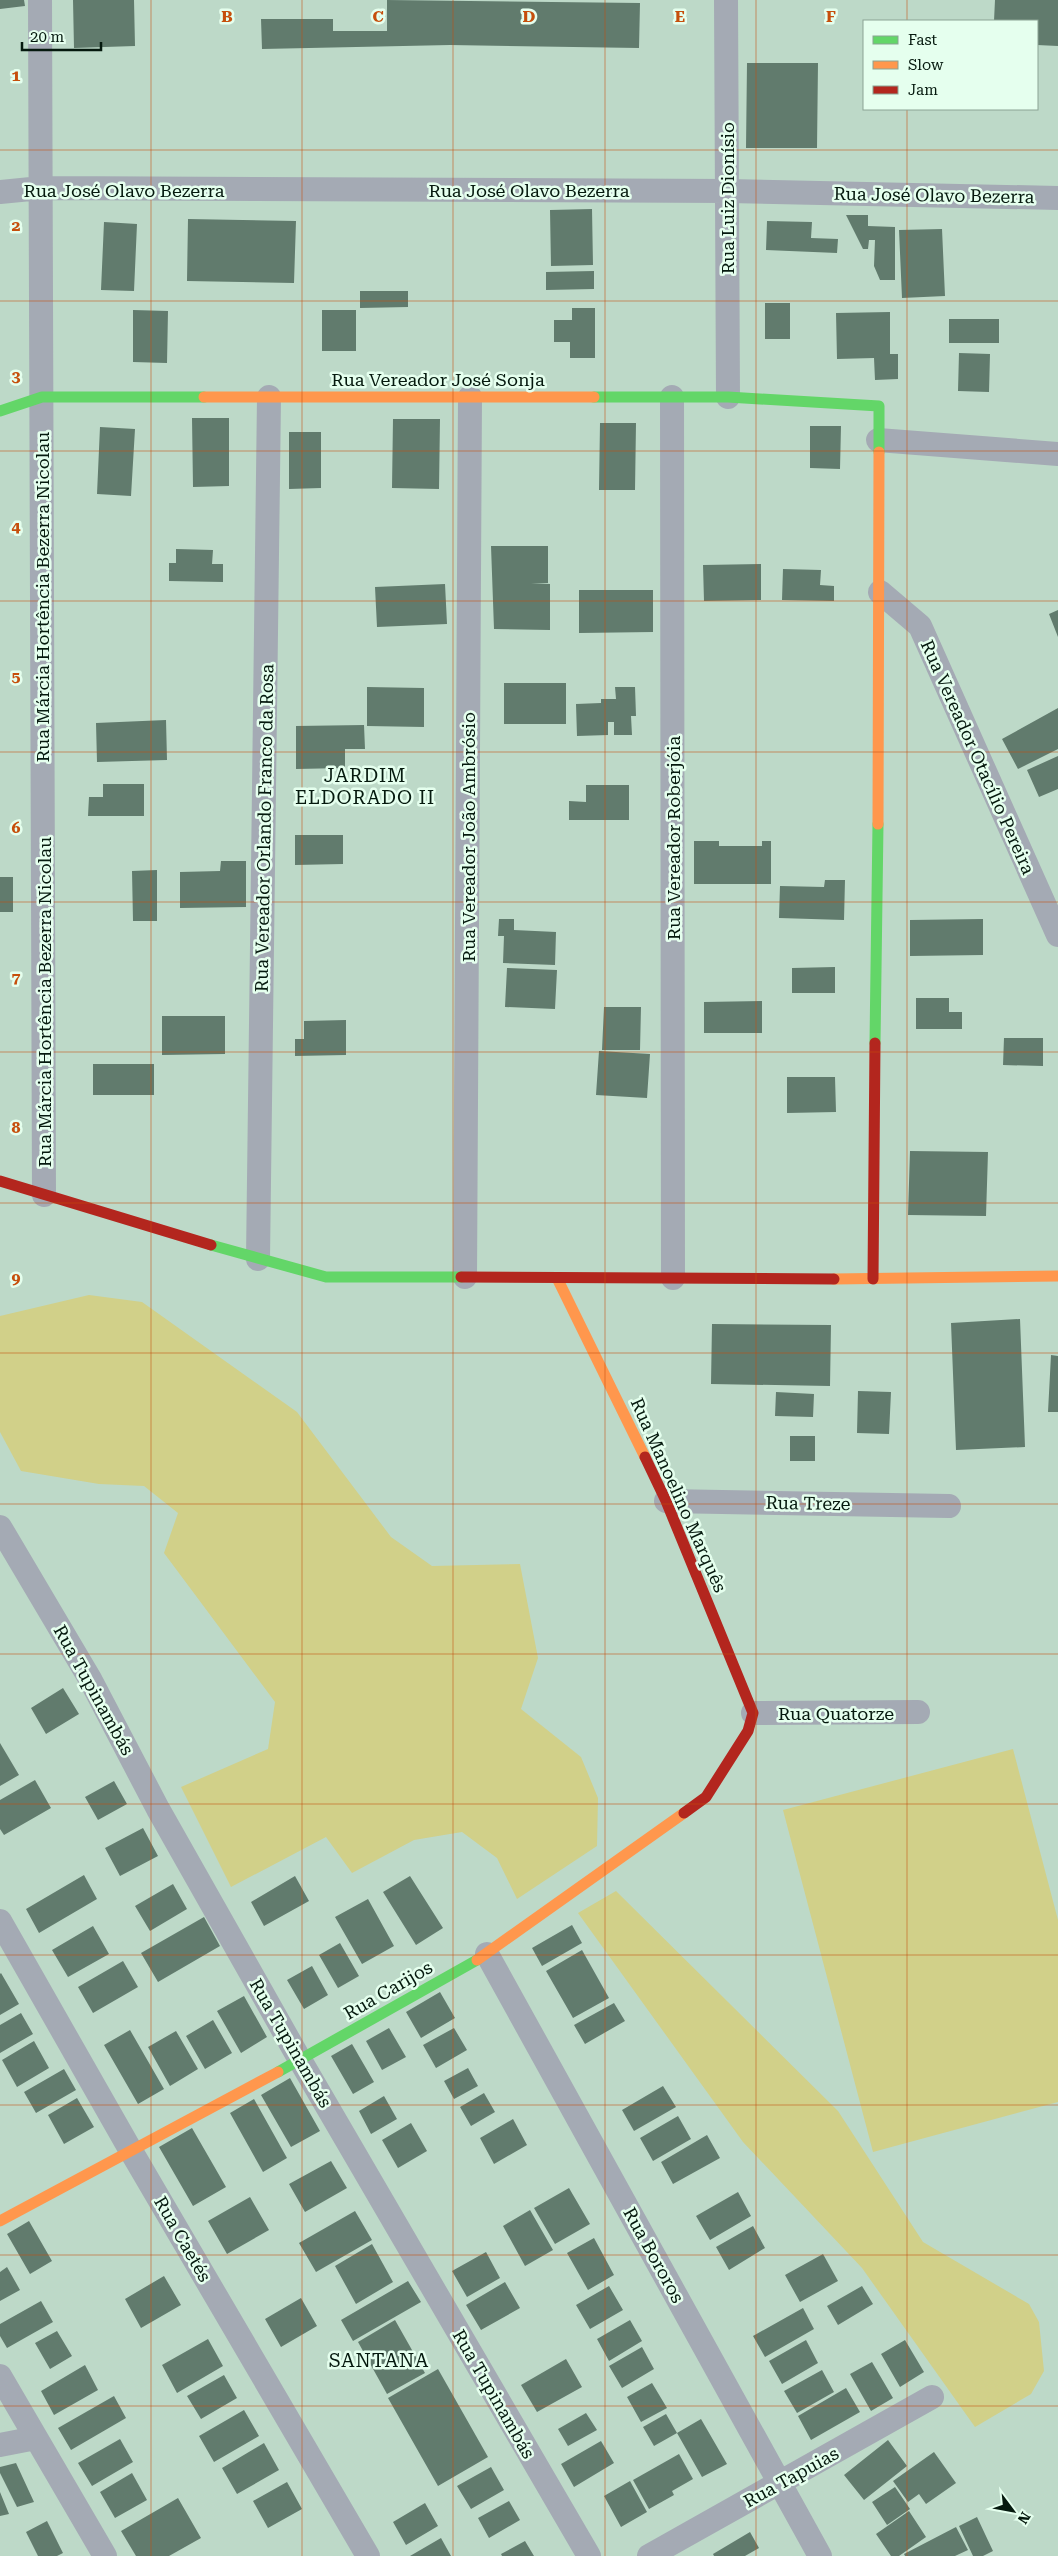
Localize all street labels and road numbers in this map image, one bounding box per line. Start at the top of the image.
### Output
street label: Rua Luiz Dionísio [717,122,738,274]
street label: Rua José Olavo Bezerra [23,180,225,201]
street label: Rua José Olavo Bezerra [428,180,630,201]
street label: Rua José Olavo Bezerra [833,183,1035,207]
street label: Rua Vereador José Sonja [331,369,545,390]
street label: Rua Márcia Hortência Bezerra Nicolau [32,432,53,762]
street label: Rua Vereador Otacílio Pereira [917,636,1039,878]
street label: Rua Vereador Orlando Franco da Rosa [251,663,277,992]
street label: Rua Vereador João Ambrósio [458,712,479,962]
street label: Rua Vereador Roberjóia [663,736,684,940]
street label: Rua Márcia Hortência Bezerra Nicolau [34,837,55,1167]
street label: Rua Manoelino Marquês [627,1395,731,1595]
street label: Rua Treze [765,1492,851,1514]
street label: Rua Tupinambás [50,1621,138,1759]
street label: Rua Quatorze [778,1703,894,1724]
street label: Rua Carijos [340,1956,436,2024]
street label: Rua Tupinambás [246,1975,336,2111]
street label: Rua Caetés [150,2193,216,2285]
street label: Rua Bororos [619,2204,689,2306]
street label: Rua Tupinambás [449,2326,539,2462]
street label: Rua Tapuias [740,2442,842,2512]

